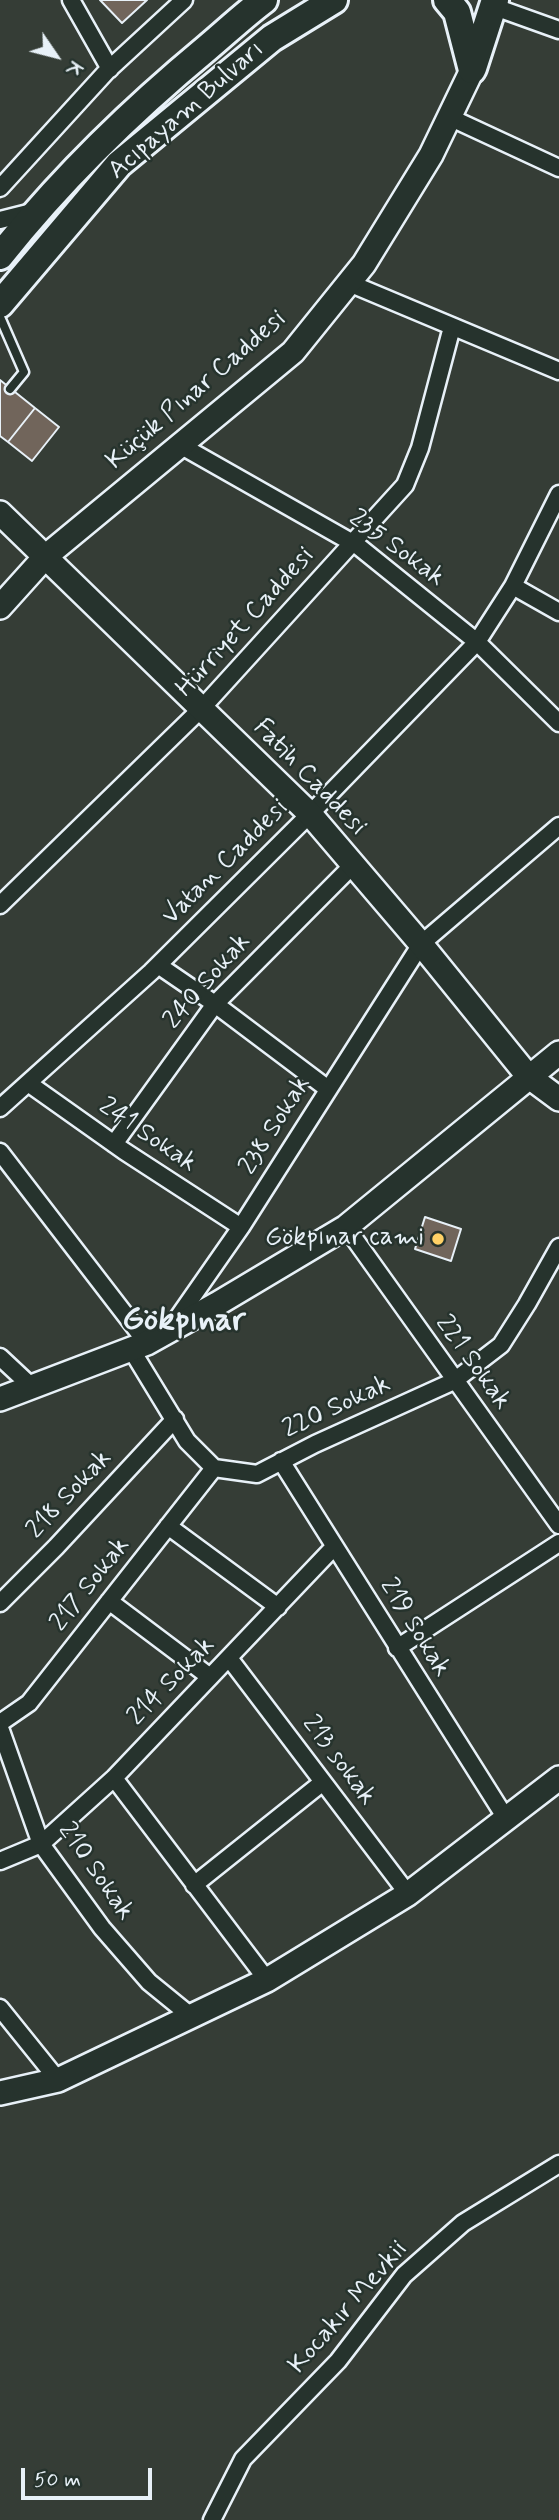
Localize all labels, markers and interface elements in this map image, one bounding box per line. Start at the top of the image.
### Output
north arrow [21,21,91,91]
street label: Acıpayam Bulvarı [103,35,271,187]
text: K [60,56,88,81]
street label: Küçük Pınar Caddesi [101,304,293,478]
street label: 235 Sokak [342,504,450,594]
street label: Hürriyet Caddesi [170,541,322,705]
street label: Fatih Caddesi [246,713,372,843]
street label: Vatan Caddesi [156,793,296,933]
street label: 240 Sokak [158,928,258,1036]
street label: 238 Sokak [233,1071,319,1181]
street label: 241 Sokak [92,1092,202,1180]
place label: Gökpınar cami [265,1223,424,1255]
marker: Gökpınar cami [430,1231,446,1247]
district label: Gökpınar [122,1302,246,1342]
street label: 221 Sokak [427,1310,517,1416]
street label: 220 Sokak [278,1370,396,1446]
street label: 218 Sokak [21,1444,119,1546]
street label: 217 Sokak [44,1532,138,1638]
street label: 219 Sokak [372,1573,456,1683]
street label: 214 Sokak [122,1631,222,1733]
street label: 213 sokak [294,1710,382,1812]
street label: 210 Sokak [50,1817,140,1927]
street label: Kocakır Mevkii [283,2235,415,2381]
scale bar [24,2454,156,2498]
text: 50 m [34,2466,81,2494]

